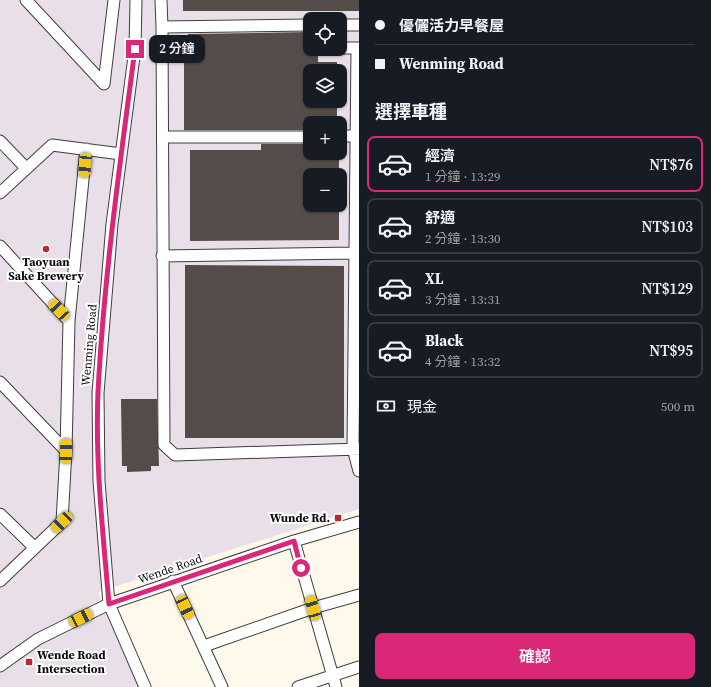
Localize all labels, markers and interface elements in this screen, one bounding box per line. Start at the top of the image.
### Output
map controls [303,12,347,212]
button: locate [303,12,347,56]
text: 優儷活力早餐屋 [399,15,504,36]
callout: 2 分鐘 [149,35,205,63]
route end [126,40,144,58]
text: 2 分鐘 [159,40,195,57]
text: Wenming Road [399,53,504,74]
button: layers [303,64,347,108]
text: 選擇車種 [375,99,447,124]
button: + [303,116,347,160]
text: 經濟 [425,145,455,166]
icon: car [377,146,413,182]
car [78,153,92,177]
text: NT$76 [649,154,693,175]
button: − [303,168,347,212]
text: 1 分鐘 · 13:29 [425,168,500,185]
text: 舒適 [425,207,455,228]
icon: car [377,208,413,244]
text: NT$103 [642,216,693,237]
text: 2 分鐘 · 13:30 [425,230,500,247]
marker: Taoyuan Sake Brewery [41,244,51,254]
place label: Taoyuan Sake Brewery [8,254,84,284]
text: XL [425,268,444,289]
icon: car [377,270,413,306]
text: NT$129 [642,278,693,299]
text: 3 分鐘 · 13:31 [425,291,500,308]
car [46,297,72,323]
street label: Wenming Road [77,303,101,387]
text: Black [425,330,464,351]
icon: car [377,332,413,368]
text: NT$95 [649,340,693,361]
text: 4 分鐘 · 13:32 [425,353,500,370]
icon: cash [375,395,397,417]
text: 現金 [407,396,437,417]
text: 500 m [661,398,695,415]
car [60,439,72,463]
car [49,509,75,535]
place label: Wunde Rd. [270,510,330,526]
marker: Wunde Rd. [333,513,343,523]
street label: Wende Road [136,550,204,587]
route start [292,559,310,577]
car [174,594,196,620]
car [304,595,322,621]
car [68,607,94,629]
button: 確認 [375,633,695,679]
place label: Wende Road Intersection [37,647,106,677]
marker: Wende Road Intersection [24,657,34,667]

